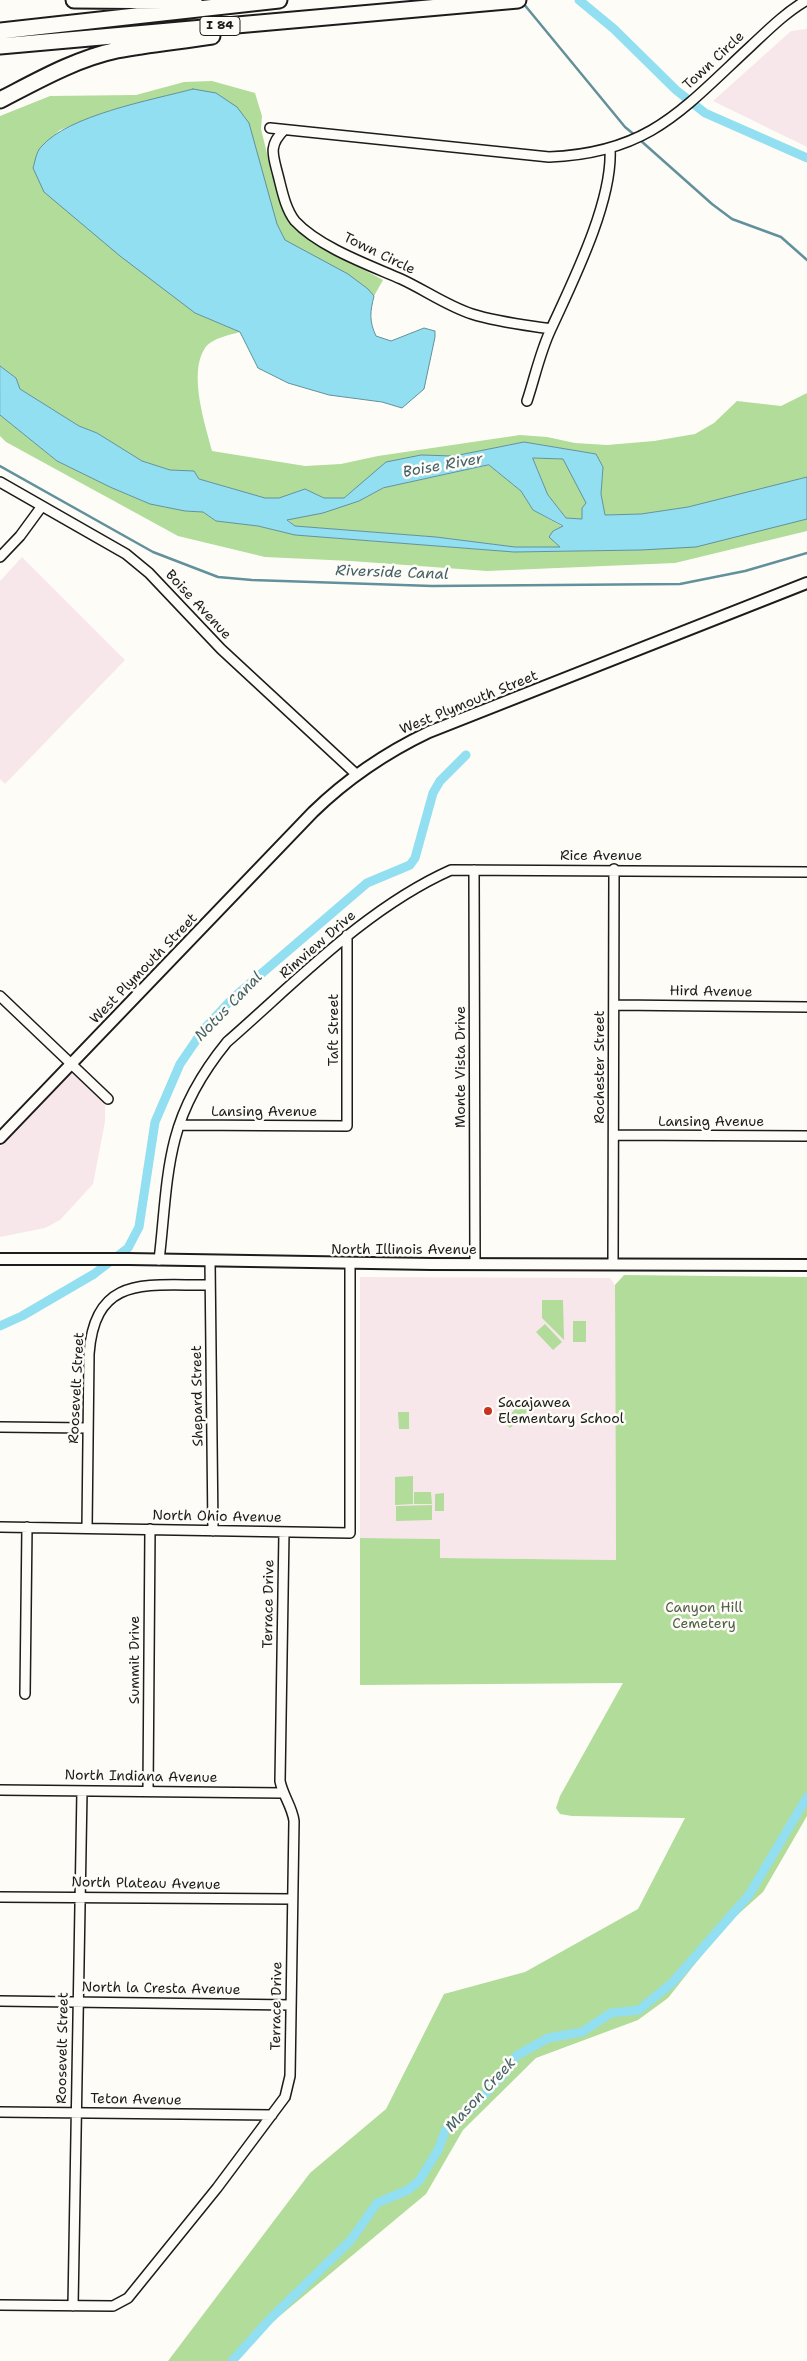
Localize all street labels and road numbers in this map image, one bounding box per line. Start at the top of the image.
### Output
road number: I 84 [200,16,240,36]
street label: Town Circle [680,28,748,94]
street label: Town Circle [340,229,418,279]
street label: Boise Avenue [162,567,234,643]
street label: West Plymouth Street [398,668,540,738]
street label: Rice Avenue [560,848,642,864]
street label: Rimview Drive [277,907,359,983]
street label: West Plymouth Street [87,910,201,1028]
street label: Hird Avenue [669,983,753,1001]
street label: Taft Street [326,994,342,1066]
street label: Monte Vista Drive [453,1006,469,1128]
street label: Rochester Street [592,1010,608,1124]
street label: Lansing Avenue [211,1104,317,1120]
street label: Lansing Avenue [658,1114,764,1130]
street label: North Illinois Avenue [331,1242,477,1258]
street label: Roosevelt Street [66,1332,88,1444]
street label: Shepard Street [189,1345,207,1447]
street label: North Ohio Avenue [152,1507,282,1527]
street label: Terrace Drive [260,1559,278,1649]
street label: Summit Drive [127,1616,143,1704]
street label: North Indiana Avenue [64,1767,218,1787]
street label: North Plateau Avenue [71,1874,221,1894]
street label: Terrace Drive [268,1961,286,2051]
street label: North la Cresta Avenue [81,1979,241,1999]
street label: Roosevelt Street [54,1992,72,2104]
street label: Teton Avenue [90,2091,182,2109]

